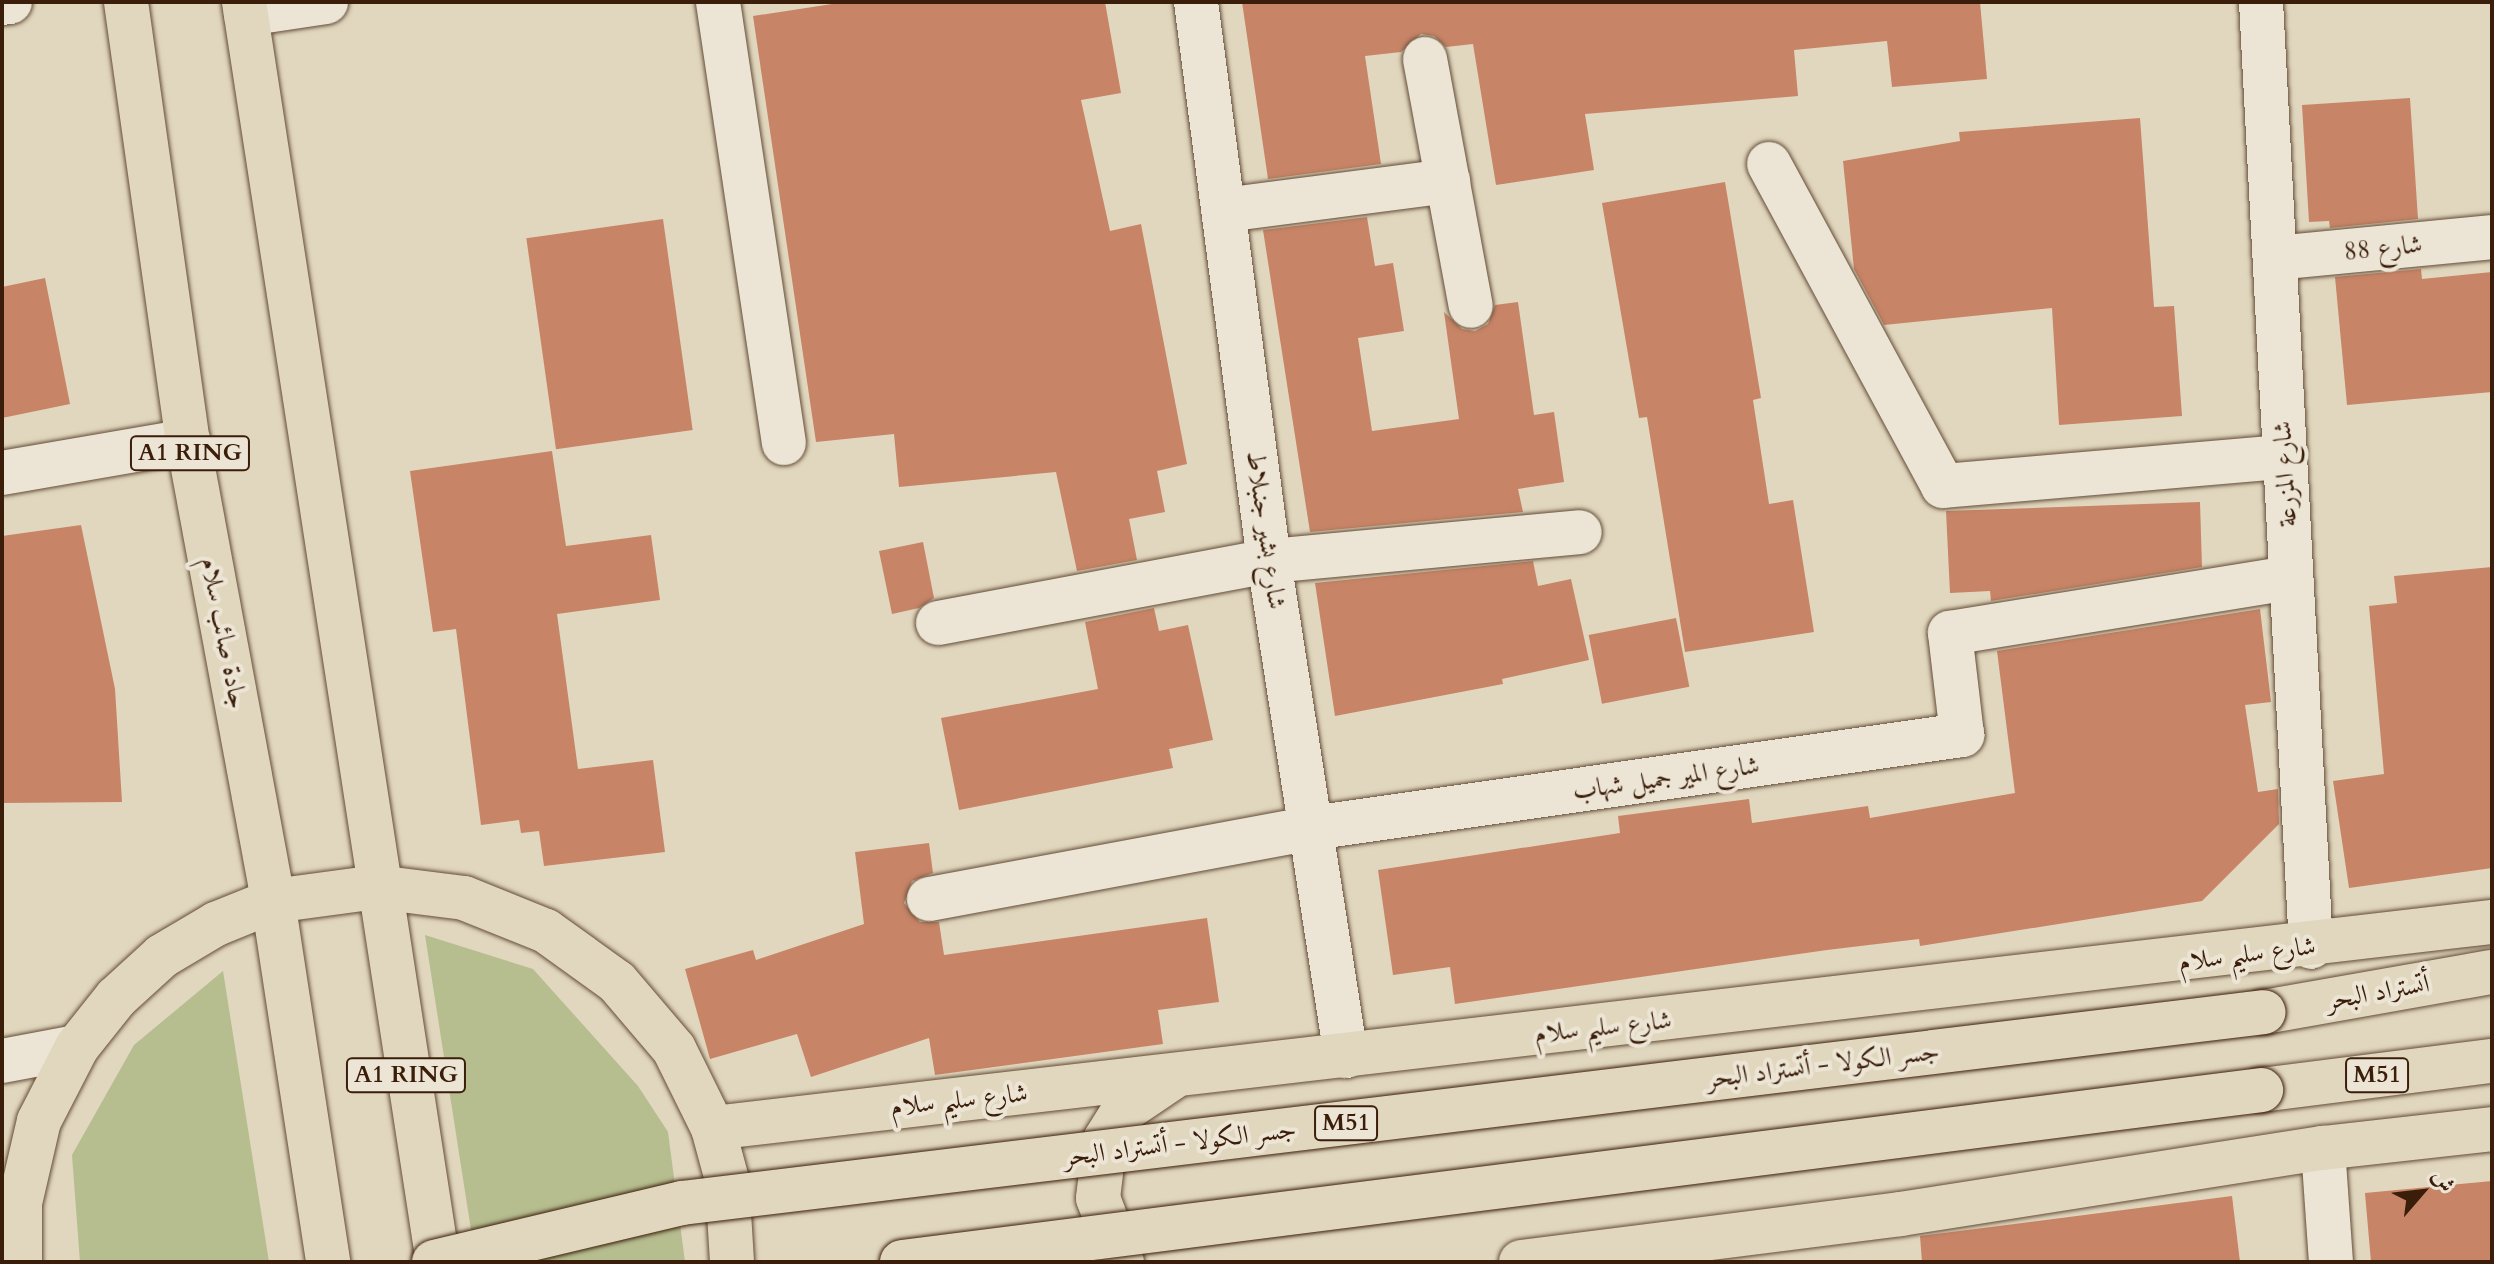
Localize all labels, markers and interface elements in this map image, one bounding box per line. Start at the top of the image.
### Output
street label: شارع 88 [2342,228,2424,268]
street label: شارع المزرعة [2267,420,2303,528]
road number: A1 RING [128,433,252,473]
street label: شارع بشير جنبلاط [1239,449,1293,611]
street label: جادة صائب سلام [194,555,254,711]
street label: شارع المير جميل شهاب [1571,749,1761,807]
street label: شارع سليم سلام [2177,930,2317,978]
street label: أتستراد البحر [2324,968,2432,1016]
street label: شارع سليم سلام [1533,1004,1673,1050]
street label: جسر الكولا - أتستراد البحر [1705,1035,1941,1095]
road number: A1 RING [344,1055,468,1095]
road number: M51 [2345,1055,2409,1095]
street label: شارع سليم سلام [889,1077,1029,1123]
road number: M51 [1314,1103,1378,1143]
street label: جسر الكولا - أتستراد البحر [1062,1113,1298,1173]
north arrow [2382,1152,2462,1232]
text: ش [2425,1164,2462,1197]

